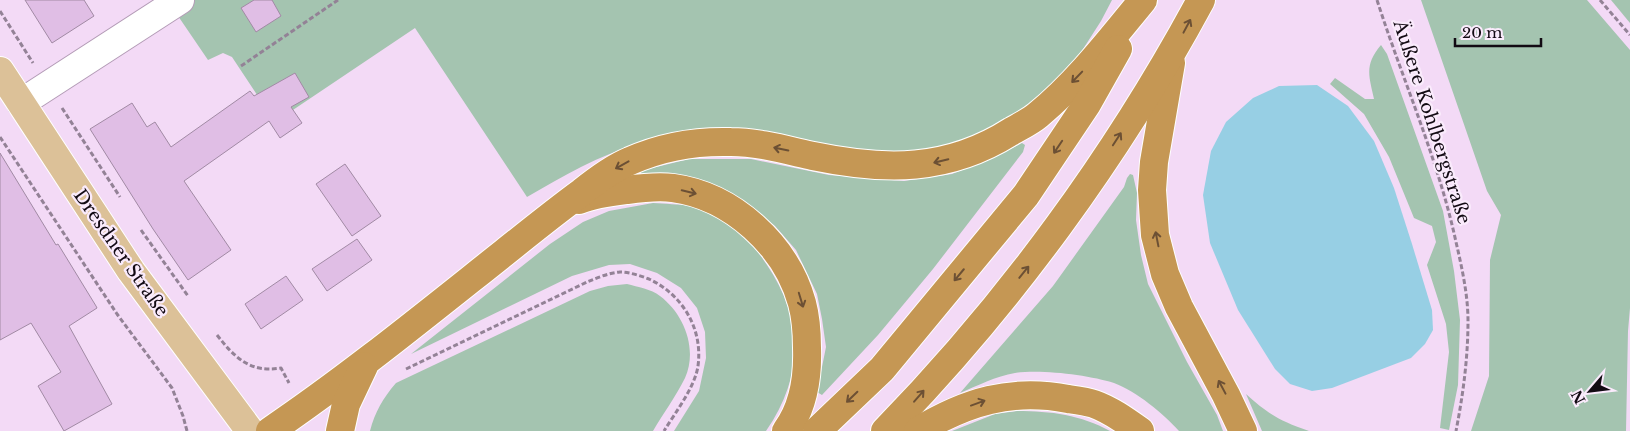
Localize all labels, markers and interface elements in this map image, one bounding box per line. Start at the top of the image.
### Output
scale bar [1455,15,1541,47]
street label: Äußere Kohlbergstraße [1388,16,1476,227]
one-way arrow [1182,18,1192,33]
text: 20 m [1462,23,1502,42]
one-way arrow [1071,71,1083,83]
one-way arrow [1112,132,1122,146]
one-way arrow [1053,139,1063,153]
one-way arrow [773,144,789,154]
one-way arrow [934,157,950,166]
one-way arrow [615,160,630,170]
street label: Dresdner Straße [69,185,173,321]
one-way arrow [681,188,697,197]
one-way arrow [1151,232,1161,248]
one-way arrow [1018,265,1029,278]
one-way arrow [954,268,965,281]
one-way arrow [796,292,806,308]
north arrow [1565,366,1615,416]
one-way arrow [1217,380,1226,395]
text: N [1567,387,1590,407]
one-way arrow [913,389,925,402]
one-way arrow [846,391,858,403]
one-way arrow [969,398,985,407]

